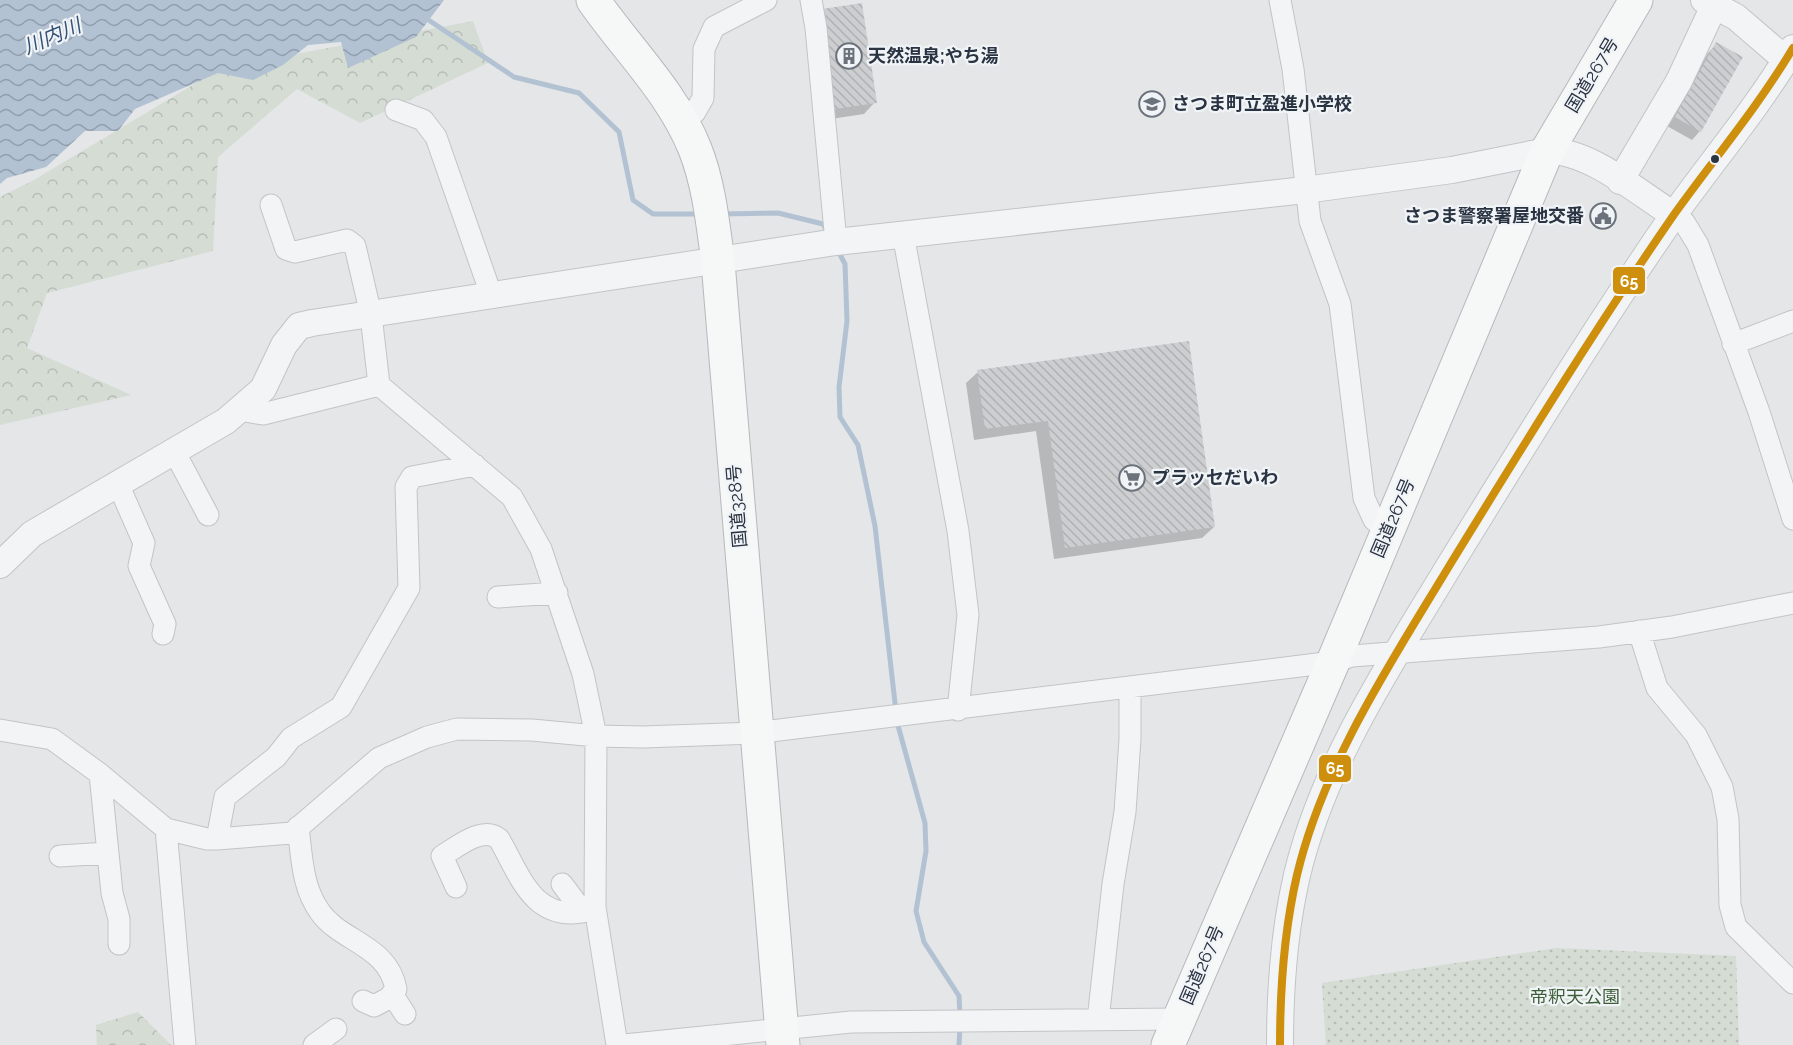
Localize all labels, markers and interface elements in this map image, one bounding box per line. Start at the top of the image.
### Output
water label: 川内川 [20,12,86,59]
street label: 国道267号 [1561,33,1622,116]
building icon: 天然温泉;やち湯 [834,41,864,71]
place label: 天然温泉;やち湯 [868,45,999,66]
school or university icon: さつま町立盈進小学校 [1137,89,1167,119]
place label: さつま町立盈進小学校 [1172,93,1352,114]
unlabelled marker [1709,153,1721,165]
public building icon: さつま警察署屋地交番 [1588,201,1618,231]
place label: さつま警察署屋地交番 [1404,205,1584,226]
line badge: 65 [1612,266,1646,295]
text: 65 [1620,272,1638,291]
street label: 国道328号 [722,463,751,549]
supermarket icon: プラッセだいわ [1117,463,1147,493]
place label: プラッセだいわ [1152,467,1278,488]
street label: 国道267号 [1366,475,1419,561]
line badge: 65 [1318,754,1352,783]
text: 65 [1326,759,1344,778]
street label: 国道267号 [1175,922,1228,1008]
park label: 帝釈天公園 [1530,986,1620,1007]

